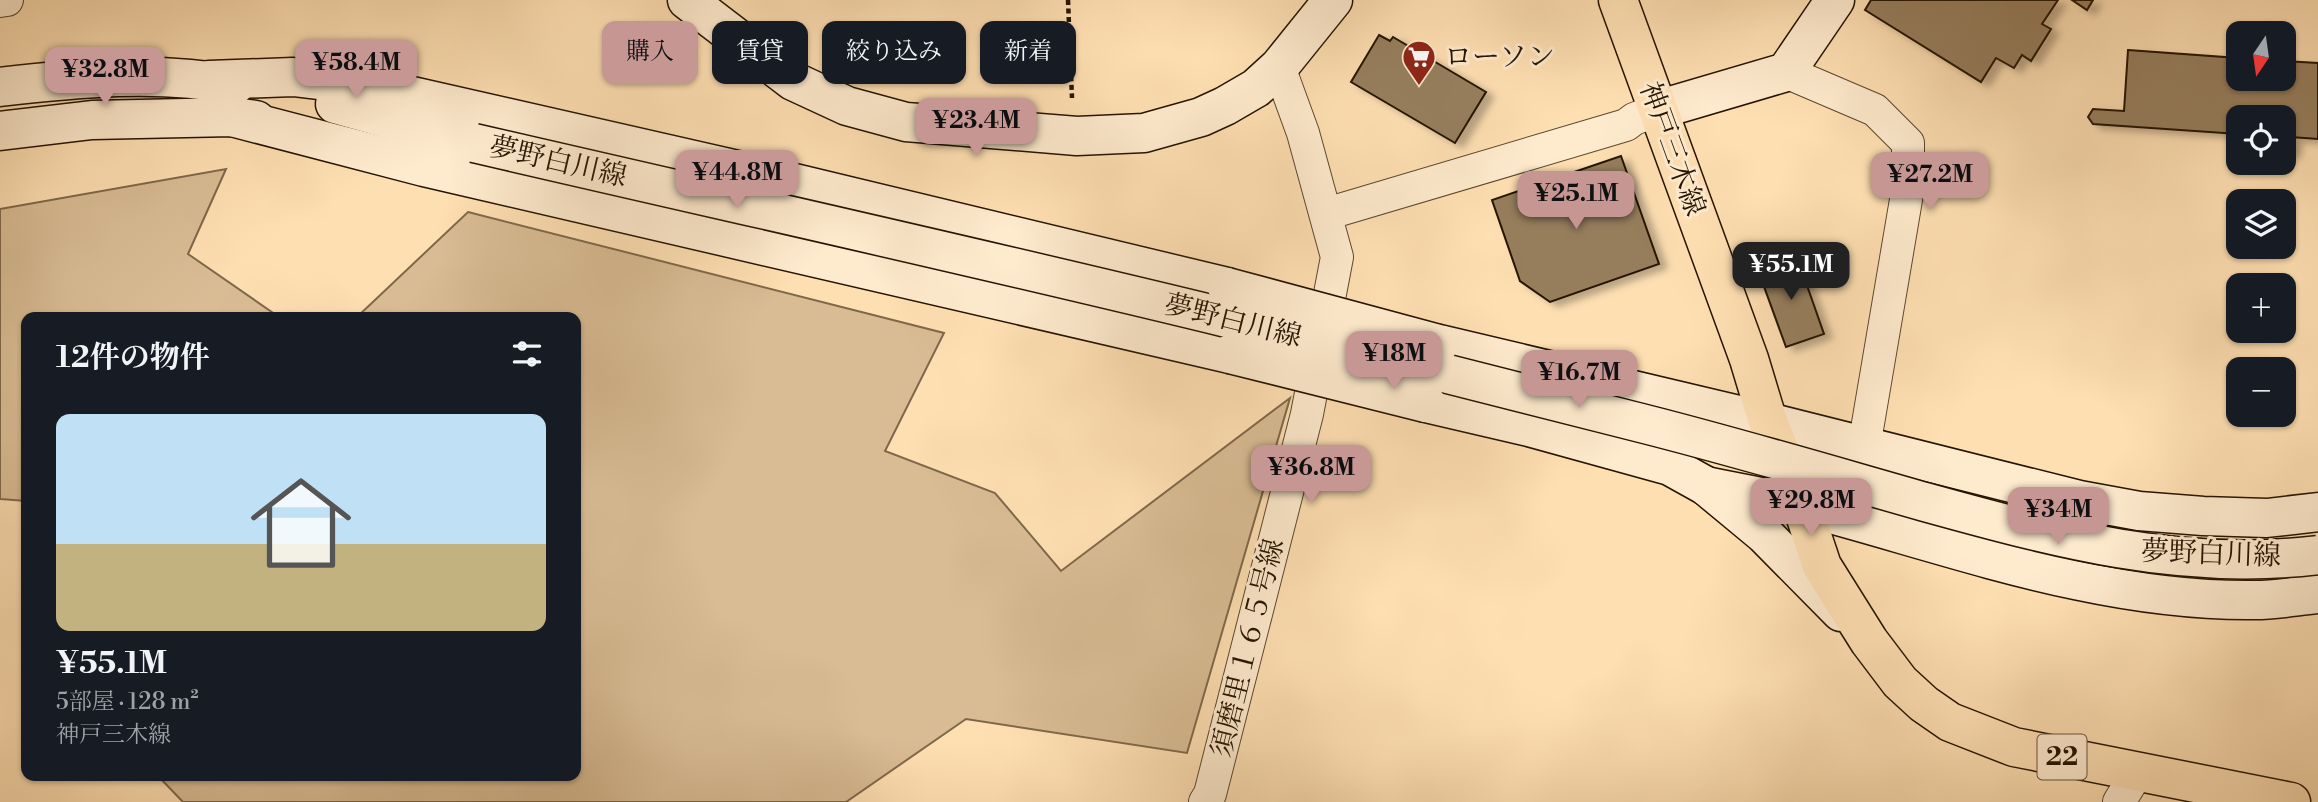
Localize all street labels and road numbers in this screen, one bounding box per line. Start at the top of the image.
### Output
street label: 神戸三木線 [1632,77,1712,221]
street label: 夢野白川線 [486,129,630,195]
street label: 夢野白川線 [1161,287,1305,355]
street label: 夢野白川線 [2140,534,2282,574]
street label: 須磨里１６５号線 [1204,535,1292,761]
road number: 22 [2038,734,2086,779]

